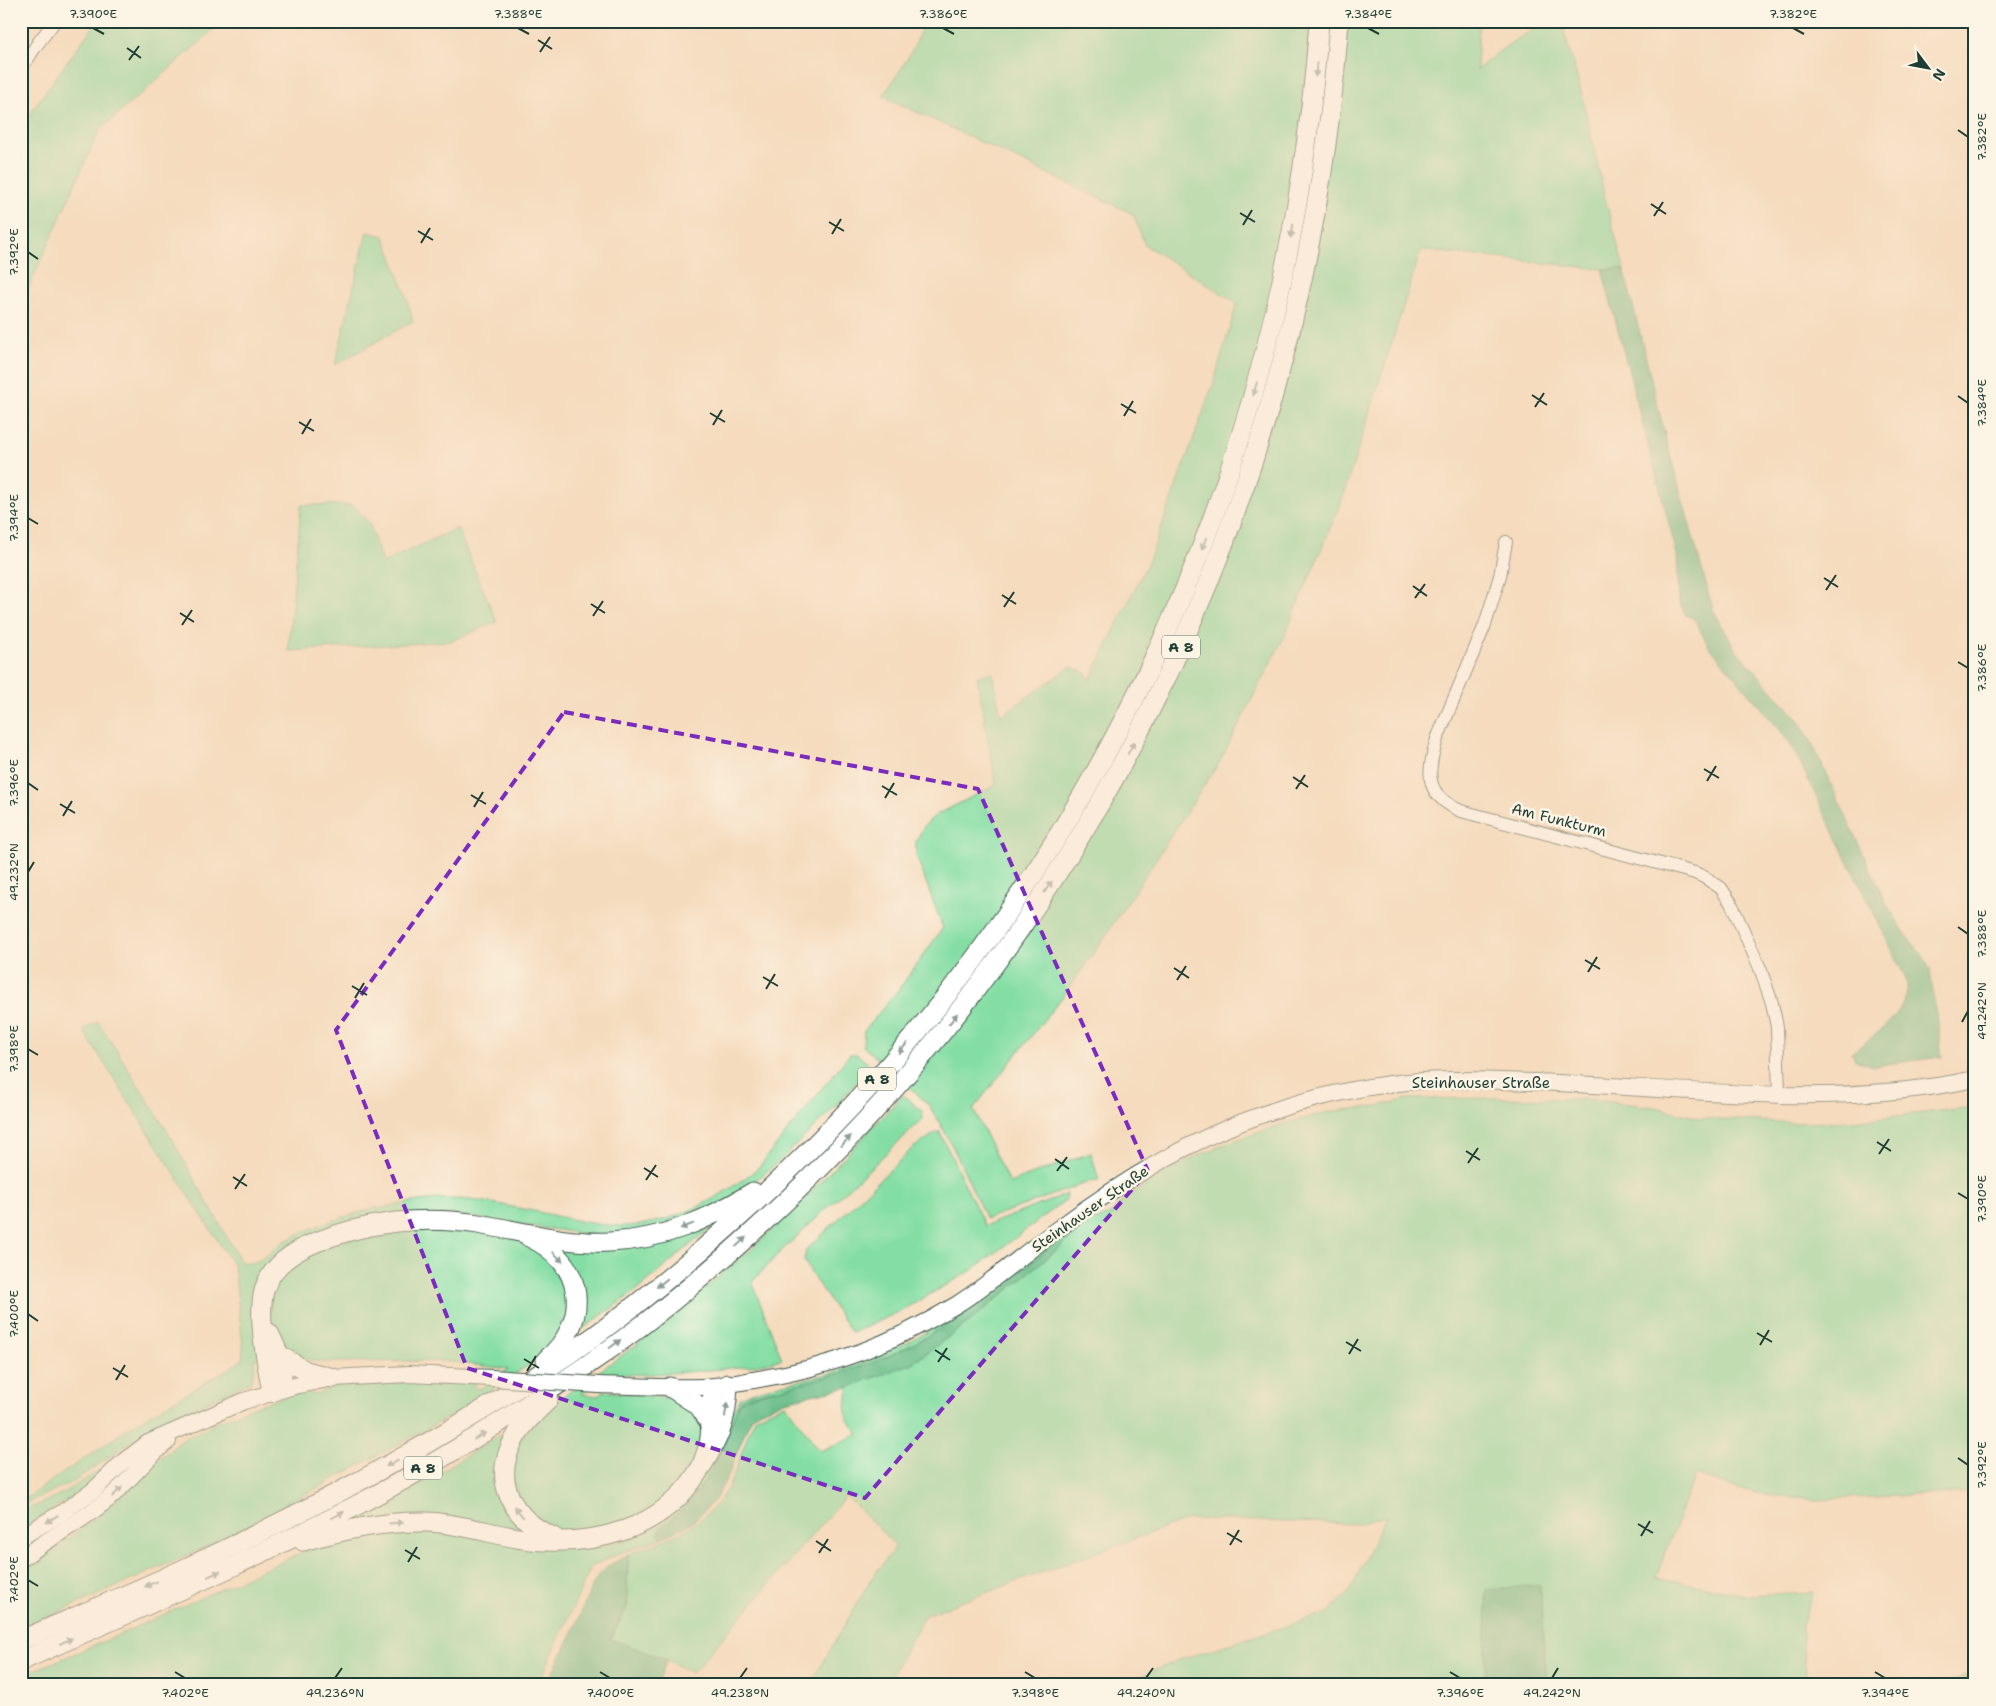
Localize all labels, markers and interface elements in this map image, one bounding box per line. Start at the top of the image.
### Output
text: 7.390°E [69,6,117,22]
text: 7.388°E [494,6,542,22]
text: 7.386°E [919,6,967,22]
text: 7.384°E [1344,6,1392,22]
text: 7.382°E [1769,6,1817,22]
north arrow [1904,42,1954,92]
one-way arrow [1311,62,1319,78]
text: N [1928,65,1950,84]
text: 7.382°E [1974,113,1990,161]
one-way arrow [1288,223,1296,238]
text: 7.392°E [6,228,22,276]
text: 7.384°E [1974,379,1990,427]
one-way arrow [1251,381,1259,396]
text: 7.394°E [6,494,22,542]
one-way arrow [1199,536,1207,550]
road number: A 8 [1162,636,1200,659]
text: 7.386°E [1974,644,1990,692]
one-way arrow [1127,740,1135,755]
text: 7.396°E [6,759,22,807]
street label: Am Funkturm [1510,799,1609,841]
text: 49.232°N [6,843,22,901]
one-way arrow [1043,880,1053,894]
text: 7.388°E [1974,910,1990,958]
text: 49.242°N [1974,982,1990,1040]
one-way arrow [947,1013,958,1026]
text: 7.398°E [6,1025,22,1073]
one-way arrow [898,1041,909,1054]
road number: A 8 [858,1068,896,1090]
street label: Steinhauser Straße [1412,1073,1550,1093]
one-way arrow [840,1135,852,1147]
street label: Steinhauser Straße [1028,1161,1152,1257]
text: 7.390°E [1974,1175,1990,1223]
one-way arrow [680,1223,694,1231]
one-way arrow [735,1236,747,1248]
one-way arrow [552,1251,564,1263]
one-way arrow [656,1277,669,1288]
text: 7.400°E [6,1290,22,1338]
one-way arrow [608,1339,621,1350]
one-way arrow [722,1401,730,1417]
one-way arrow [473,1431,486,1440]
text: 7.392°E [1974,1441,1990,1489]
road number: A 8 [404,1456,442,1480]
one-way arrow [386,1458,399,1467]
one-way arrow [110,1486,122,1498]
one-way arrow [514,1506,525,1519]
one-way arrow [331,1511,345,1519]
one-way arrow [45,1515,59,1524]
one-way arrow [388,1518,404,1526]
text: 7.402°E [6,1556,22,1604]
one-way arrow [207,1570,221,1578]
one-way arrow [144,1580,158,1588]
one-way arrow [59,1636,73,1644]
text: 7.402°E [161,1685,209,1701]
text: 49.236°N [306,1685,364,1701]
text: 7.400°E [586,1685,634,1701]
text: 49.238°N [711,1685,769,1701]
text: 7.398°E [1011,1685,1059,1701]
text: 49.240°N [1117,1685,1175,1701]
text: 7.396°E [1436,1685,1484,1701]
text: 49.242°N [1523,1685,1581,1701]
text: 7.394°E [1861,1685,1909,1701]

